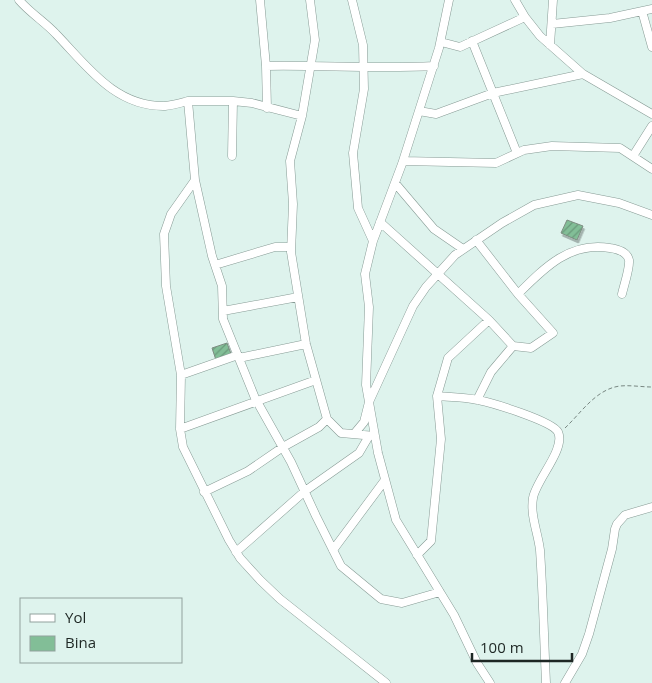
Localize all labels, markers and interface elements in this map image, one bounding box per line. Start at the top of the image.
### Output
legend [20,598,182,663]
text: Yol [65,607,86,627]
scale bar [472,630,572,662]
text: Bina [65,632,96,652]
text: 100 m [480,637,524,657]

